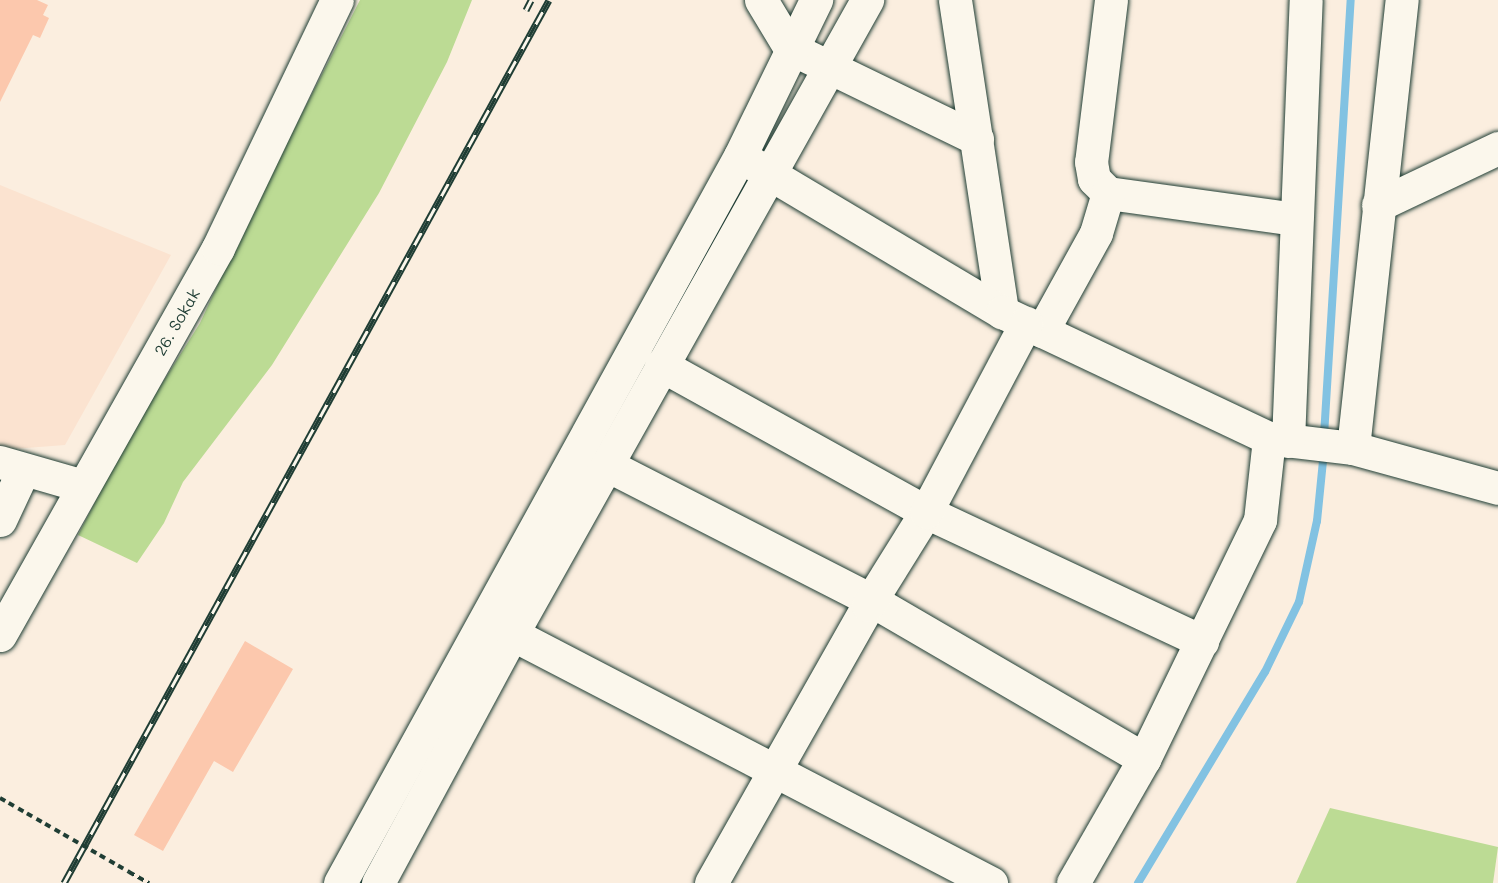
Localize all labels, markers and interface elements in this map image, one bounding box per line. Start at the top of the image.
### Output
street label: 26. Sokak [150,285,204,359]

